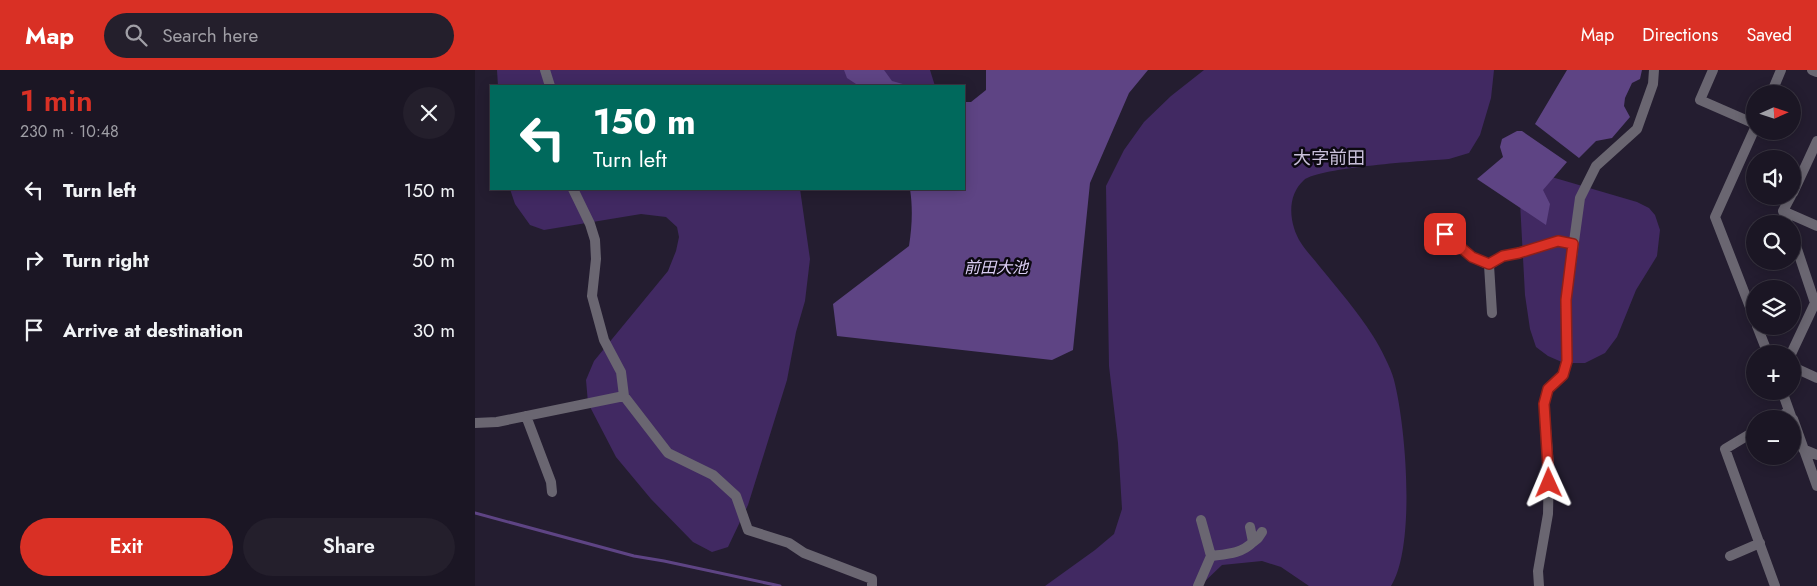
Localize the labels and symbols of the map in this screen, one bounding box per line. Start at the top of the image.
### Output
north arrow [1746,85,1801,140]
district label: 大字前田 [1293,145,1365,171]
pin [1424,213,1466,255]
water label: 前田大池 [964,256,1030,279]
position arrow [1522,456,1574,508]

